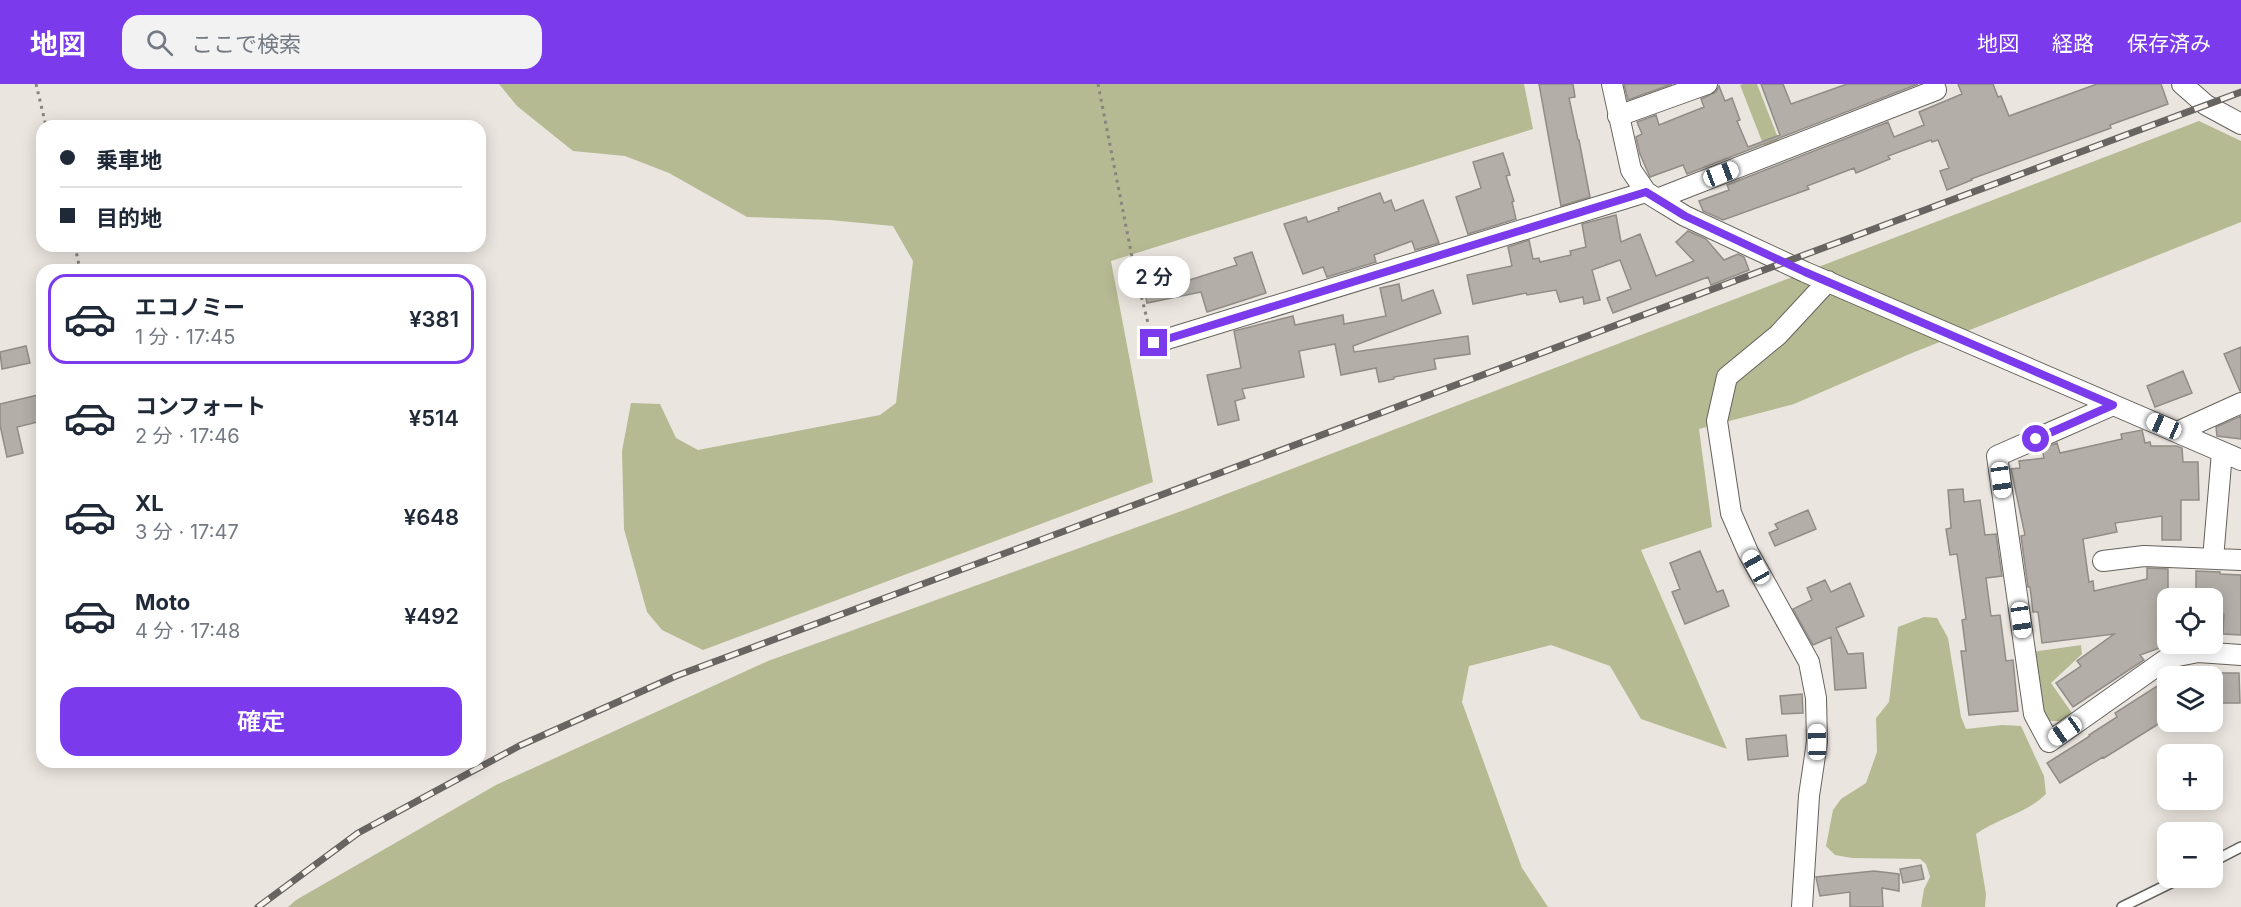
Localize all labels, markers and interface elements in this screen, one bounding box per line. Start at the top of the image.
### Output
search box [122,15,542,69]
icon: search [143,26,176,59]
text: 地図 [30,27,86,61]
text: ここで検索 [191,31,301,57]
text: 地図 [1977,31,2019,56]
text: 経路 [2052,31,2094,56]
text: 保存済み [2127,31,2211,56]
text: 乗車地 [96,147,162,173]
car [1701,159,1741,189]
text: 目的地 [96,205,162,231]
callout: 2 分 [1118,256,1190,298]
text: 2 分 [1135,265,1173,289]
icon: car [63,292,117,346]
text: エコノミー [135,294,245,320]
text: ¥381 [409,306,459,332]
text: 1 分 · 17:45 [135,325,235,349]
route end [1140,329,1167,356]
icon: car [63,391,117,445]
text: コンフォート [135,393,266,419]
text: ¥514 [409,405,459,431]
car [2144,410,2184,442]
text: 2 分 · 17:46 [135,424,240,448]
route start [2022,425,2049,452]
car [1990,461,2012,499]
icon: car [63,490,117,544]
text: XL [135,490,164,516]
text: ¥648 [404,504,459,530]
text: 3 分 · 17:47 [135,520,239,544]
car [1739,547,1773,587]
map controls [2157,588,2223,888]
button: locate [2157,588,2223,654]
icon: car [63,589,117,643]
text: Moto [135,589,190,615]
car [2010,601,2032,639]
text: ¥492 [404,603,459,629]
text: 4 分 · 17:48 [135,619,240,643]
button: layers [2157,666,2223,732]
button: 確定 [60,687,462,756]
car [2045,713,2085,749]
car [1808,724,1826,760]
button: + [2157,744,2223,810]
button: − [2157,822,2223,888]

